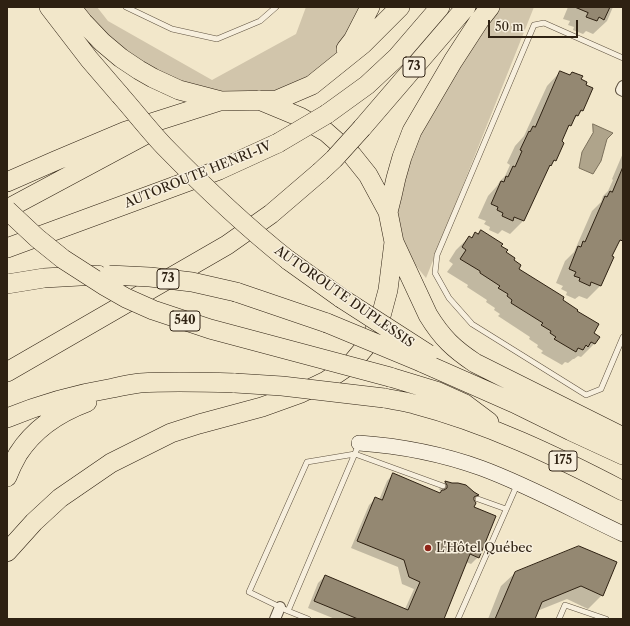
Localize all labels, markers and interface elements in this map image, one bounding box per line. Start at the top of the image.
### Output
scale bar [490,12,580,38]
text: 50 m [495,19,524,34]
road number: 73 [403,57,425,77]
street label: AUTOROUTE HENRI-IV [122,138,274,212]
street label: AUTOROUTE DUPLESSIS [271,243,417,351]
road number: 73 [157,269,179,289]
road number: 540 [170,311,200,331]
road number: 175 [549,451,577,471]
place label: L'Hôtel Québec [436,540,532,556]
marker: L'Hôtel Québec [423,543,433,553]

